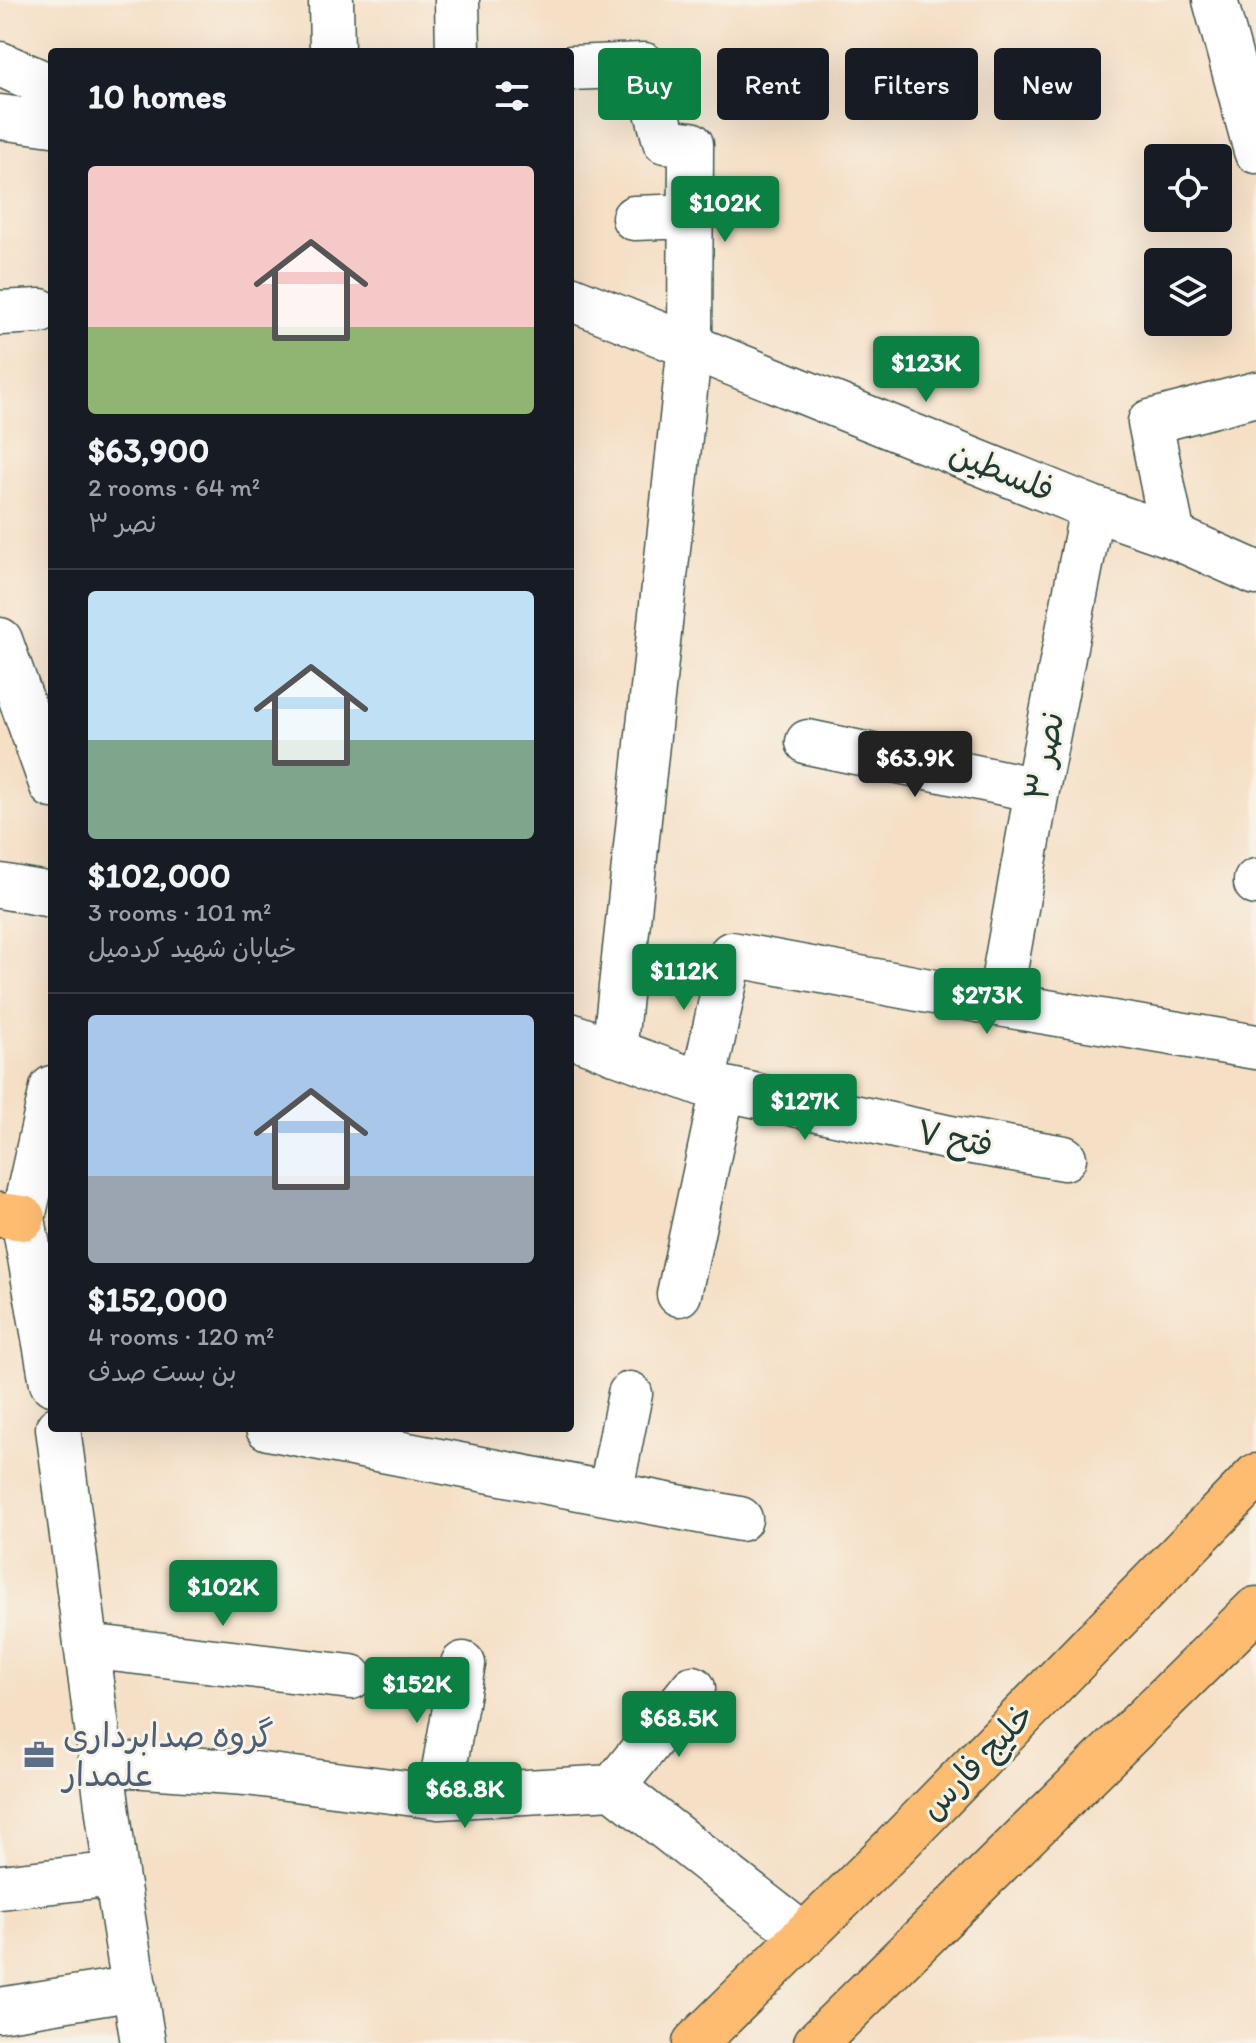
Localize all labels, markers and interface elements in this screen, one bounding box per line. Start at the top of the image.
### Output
chip: Buy [598,48,701,120]
chip: Rent [717,48,829,120]
chip: Filters [845,48,978,120]
chip: New [994,48,1101,120]
icon: filters [490,74,534,118]
text: 10 homes [88,76,227,117]
map controls [1144,144,1232,336]
button: locate [1144,144,1232,232]
pin: $102K [669,176,781,244]
text: $102K [689,186,761,218]
icon: home [239,218,383,362]
button: layers [1144,248,1232,336]
pin: $123K [870,336,982,404]
text: $123K [891,346,961,378]
text: $63,900 [88,430,209,471]
street label: فلسطین [944,432,1060,510]
text: 2 rooms · 64 m² [88,471,260,503]
text: نصر ۳ [88,507,157,539]
icon: home [239,643,383,787]
street label: نصر ۳ [1015,708,1073,804]
pin: $63.9K [850,731,980,799]
text: $63.9K [876,741,954,773]
text: $102,000 [88,855,231,896]
text: 3 rooms · 101 m² [88,896,271,928]
text: خیابان شهید کردمیل [88,932,297,964]
pin: $112K [628,944,740,1012]
text: $112K [650,954,718,986]
pin: $273K [931,968,1043,1036]
text: $273K [952,978,1022,1010]
icon: home [239,1067,383,1211]
pin: $127K [749,1074,861,1142]
text: $127K [771,1084,839,1116]
street label: فتح ۷ [913,1111,997,1167]
text: $152,000 [88,1279,228,1320]
text: 4 rooms · 120 m² [88,1320,274,1352]
text: بن بست صدف [88,1356,237,1388]
pin: $102K [167,1560,279,1628]
text: $102K [187,1570,259,1602]
pin: $152K [361,1657,473,1725]
text: $152K [382,1667,452,1699]
pin: $68.5K [614,1691,744,1759]
street label: خلیج فارس [911,1694,1044,1830]
text: $68.5K [640,1701,718,1733]
place label: گروه صدابرداری علمدار [60,1715,274,1795]
office icon: گروه صدابرداری علمدار [22,1738,56,1772]
pin: $68.8K [400,1762,530,1830]
text: $68.8K [426,1772,504,1804]

